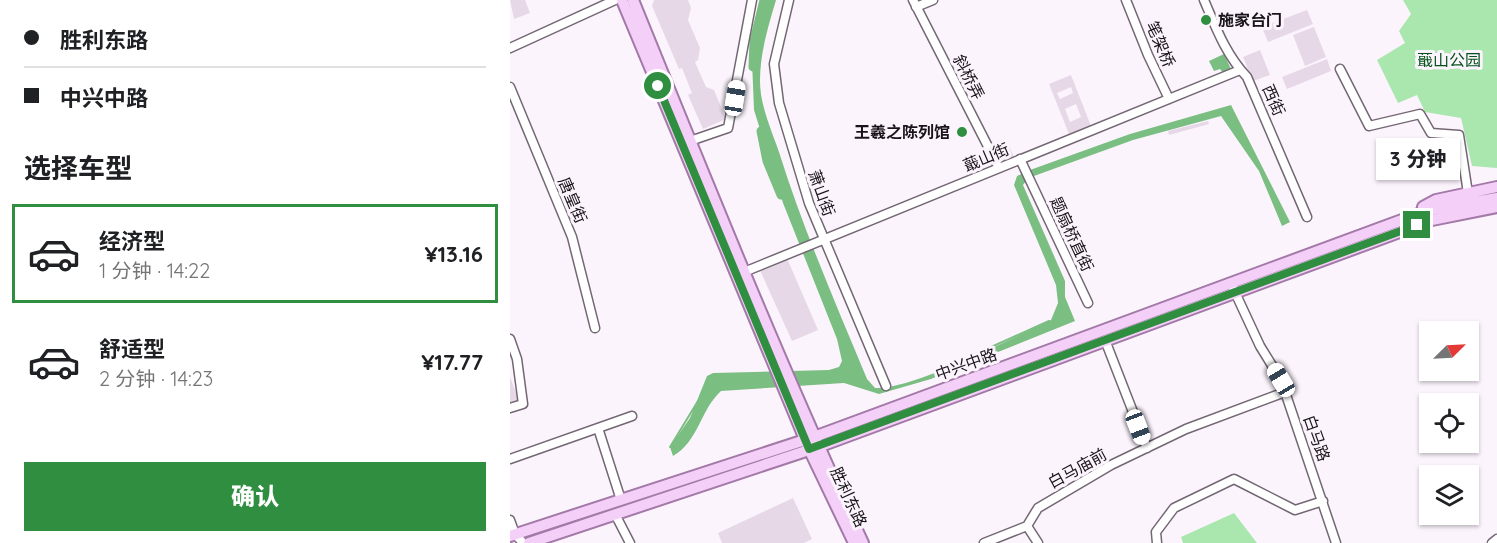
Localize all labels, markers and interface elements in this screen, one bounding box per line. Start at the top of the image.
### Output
place label: 施家台门 [1218,10,1282,30]
marker: 施家台门 [1199,13,1213,27]
street label: 笔架桥 [1142,18,1180,70]
text: 胜利东路 [60,26,148,54]
park label: 蕺山公园 [1417,50,1481,70]
street label: 斜桥弄 [949,51,989,103]
route start [644,72,671,99]
car [723,79,747,117]
street label: 西街 [1258,81,1290,119]
text: 中兴中路 [60,84,148,112]
place label: 王羲之陈列馆 [854,122,950,142]
marker: 王羲之陈列馆 [955,125,969,139]
street label: 蕺山街 [960,138,1012,176]
callout: 3 分钟 [1375,138,1459,180]
text: 3 分钟 [1390,146,1446,171]
text: 选择车型 [24,151,132,185]
street label: 萧山街 [804,167,840,219]
street label: 唐皇街 [554,174,592,226]
street label: 题扇桥直街 [1046,194,1098,274]
route end [1403,211,1430,238]
icon: car [27,227,81,281]
text: 经济型 [99,227,165,255]
text: ¥13.16 [424,240,483,268]
text: 1 分钟 · 14:22 [99,258,210,283]
north arrow [1419,321,1479,381]
map controls [1419,321,1479,525]
icon: car [27,335,81,389]
text: 舒适型 [99,335,165,363]
street label: 中兴中路 [933,344,999,384]
text: ¥17.77 [421,348,483,376]
car [1264,360,1298,400]
text: 2 分钟 · 14:23 [99,366,213,391]
button: locate [1419,393,1479,453]
car [1123,407,1153,447]
street label: 白马路 [1299,412,1335,464]
street label: 白马庙前 [1044,444,1110,492]
button: 确认 [24,462,486,531]
street label: 胜利东路 [826,464,872,530]
button: layers [1419,465,1479,525]

